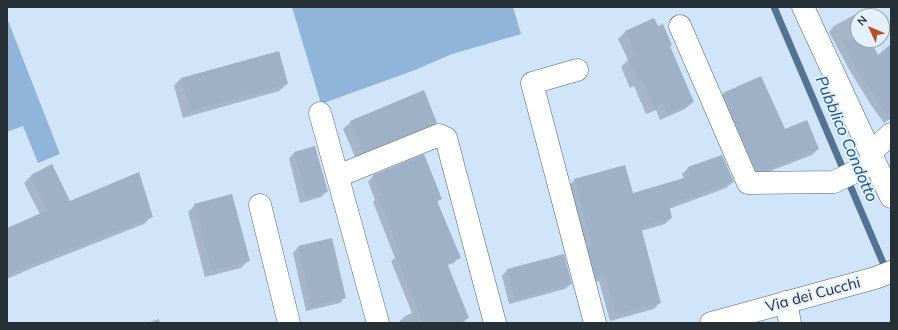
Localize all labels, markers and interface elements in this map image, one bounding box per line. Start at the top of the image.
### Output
north arrow [850,8,890,48]
text: N [854,13,870,28]
water label: Pubblico Condotto [811,73,881,205]
street label: Via dei Cucchi [764,274,862,316]

